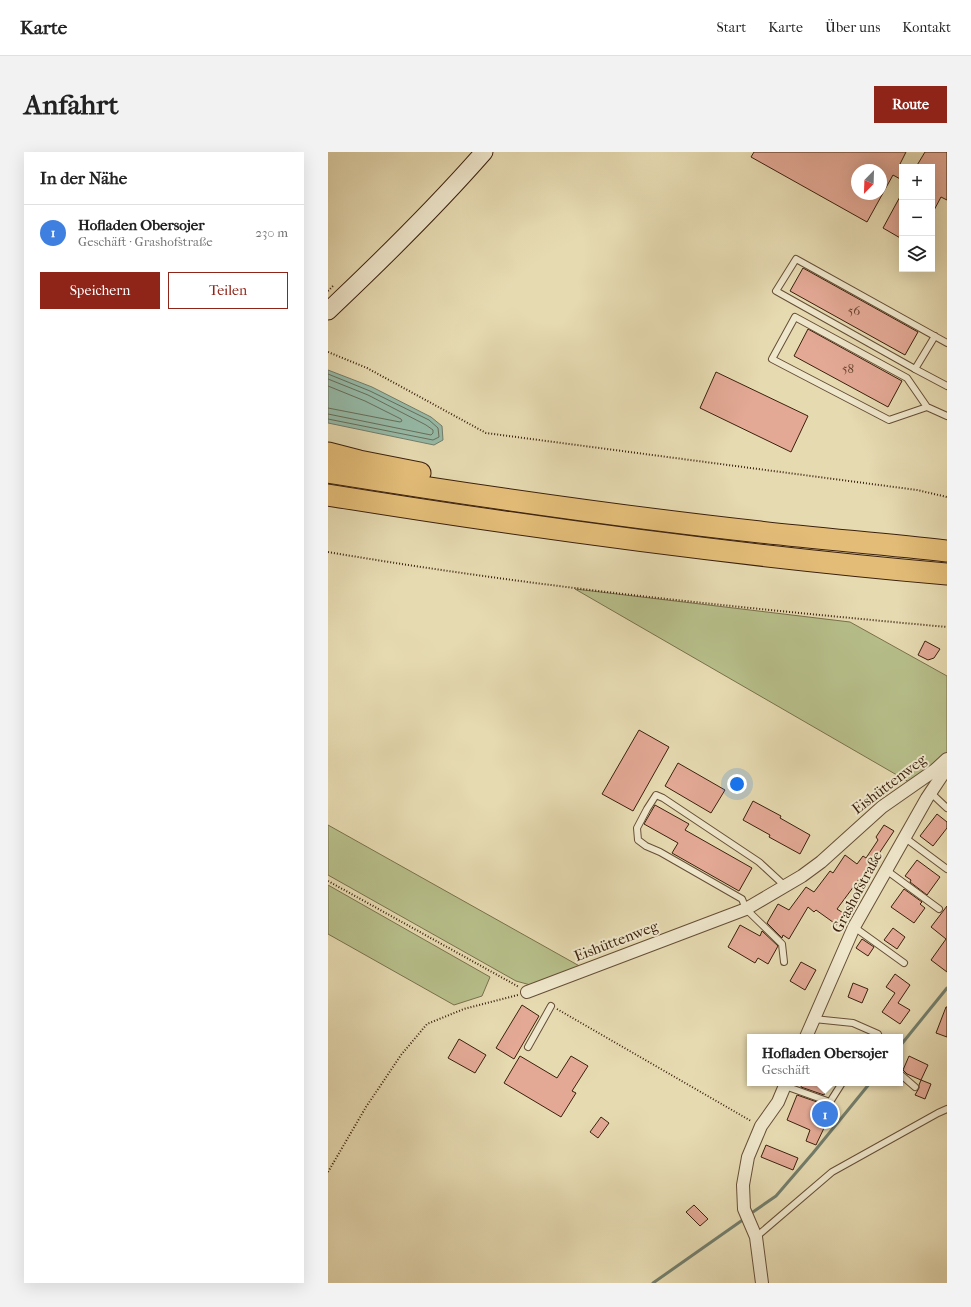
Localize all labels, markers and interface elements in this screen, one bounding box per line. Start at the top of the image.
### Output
text: Karte [20,17,67,39]
text: Start [717,19,746,36]
text: Karte [768,19,803,36]
text: Über uns [825,19,880,36]
text: Kontakt [902,19,951,36]
button: Route [874,86,947,123]
text: Anfahrt [24,88,118,121]
north arrow [851,164,887,200]
map controls [899,164,935,272]
button: + [899,164,935,200]
text: In der Nähe [40,168,127,188]
button: − [899,200,935,236]
text: Hofladen Obersojer [78,216,205,234]
text: 1 [51,225,55,240]
text: 230 m [255,225,288,240]
text: Geschäft · Grashofstraße [78,234,213,249]
button: layers [899,236,935,272]
button: Speichern [40,272,160,309]
button: Teilen [168,272,288,309]
house number: 56 [848,303,861,318]
house number: 58 [842,361,854,376]
street label: Eishüttenweg [848,750,931,818]
your location [727,774,747,794]
street label: Grashofstraße [828,848,886,936]
street label: Eishüttenweg [571,916,661,965]
popup [747,1034,903,1086]
text: Hofladen Obersojer [762,1044,888,1062]
text: Geschäft [762,1062,810,1077]
pin: 1 [812,1099,838,1129]

